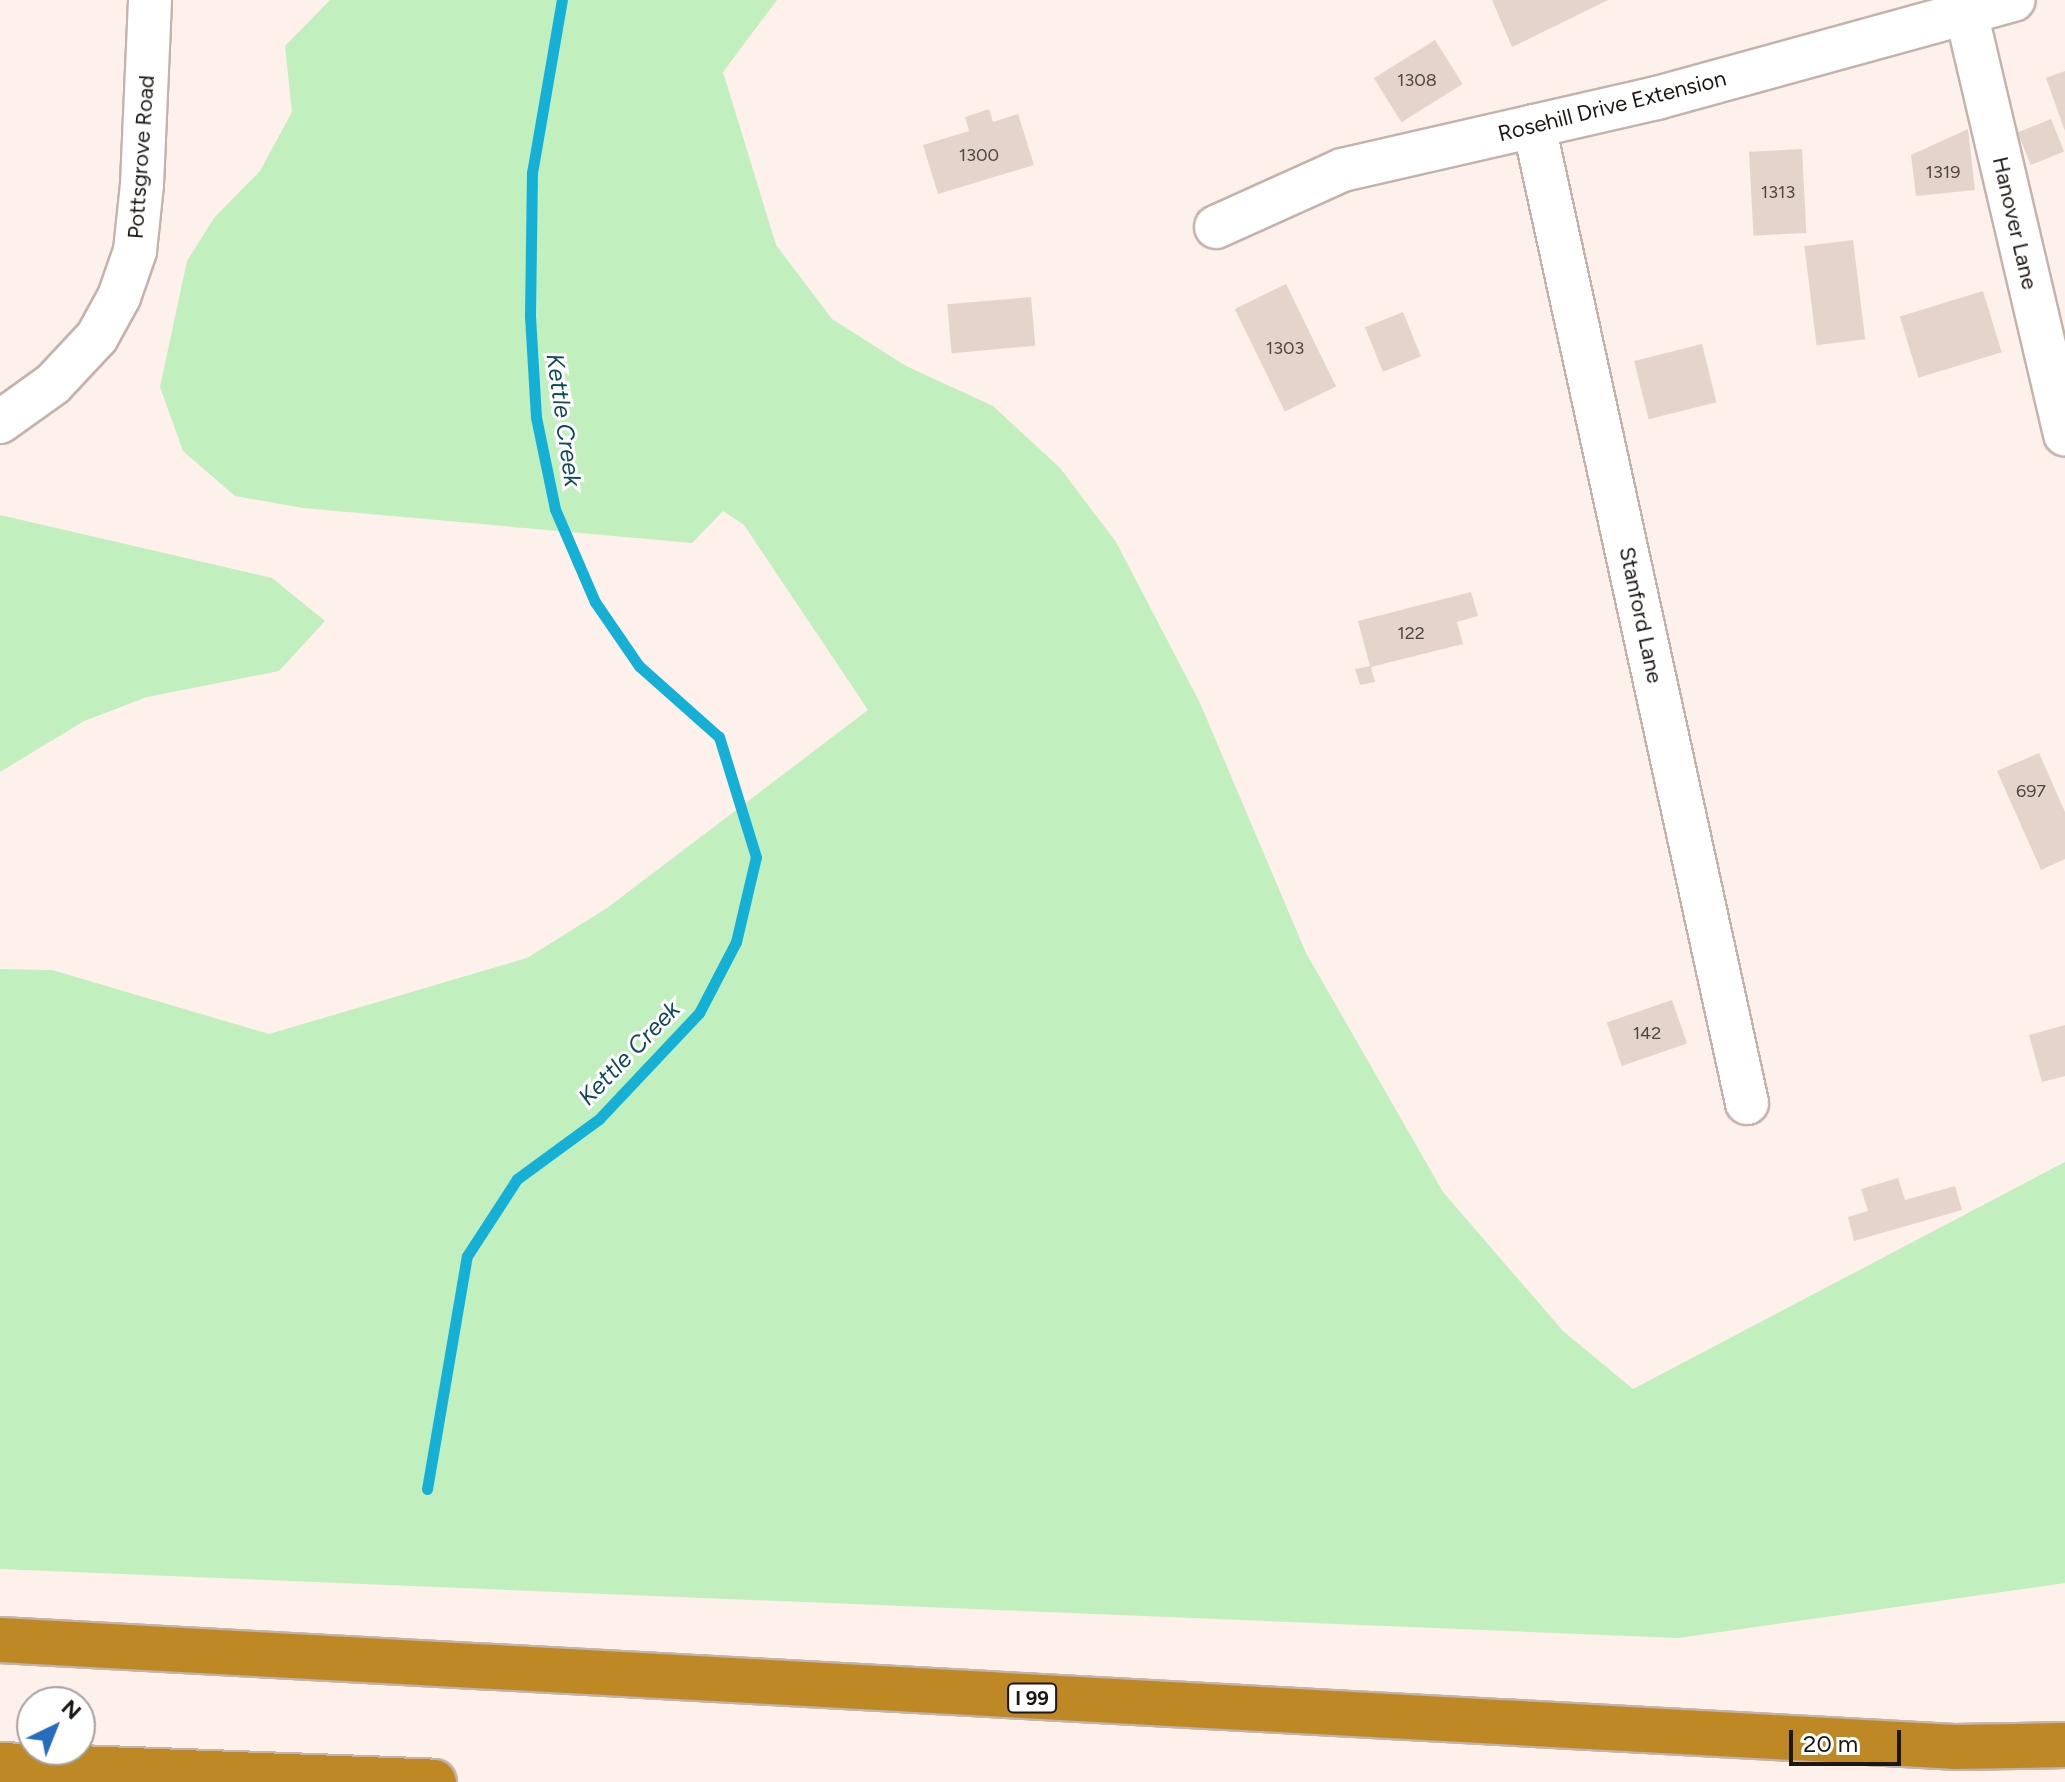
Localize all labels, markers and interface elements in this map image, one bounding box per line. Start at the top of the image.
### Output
street label: Rosehill Drive Extension [1495,65,1729,147]
house number: 1308 [1397,69,1437,91]
street label: Pottsgrove Road [122,74,160,240]
house number: 1300 [959,144,999,166]
street label: Hanover Lane [1987,154,2043,292]
house number: 1319 [1926,161,1960,183]
house number: 1313 [1761,181,1795,203]
house number: 1303 [1266,337,1304,359]
water label: Kettle Creek [540,352,588,488]
street label: Stanford Lane [1614,544,1668,686]
house number: 122 [1397,622,1425,644]
house number: 697 [2016,780,2046,802]
water label: Kettle Creek [572,995,686,1111]
house number: 142 [1633,1022,1661,1044]
road number: I 99 [1006,1682,1058,1714]
north arrow [16,1686,96,1766]
text: N [56,1694,87,1725]
scale bar [1793,1714,1905,1764]
text: 20 m [1803,1729,1858,1758]

